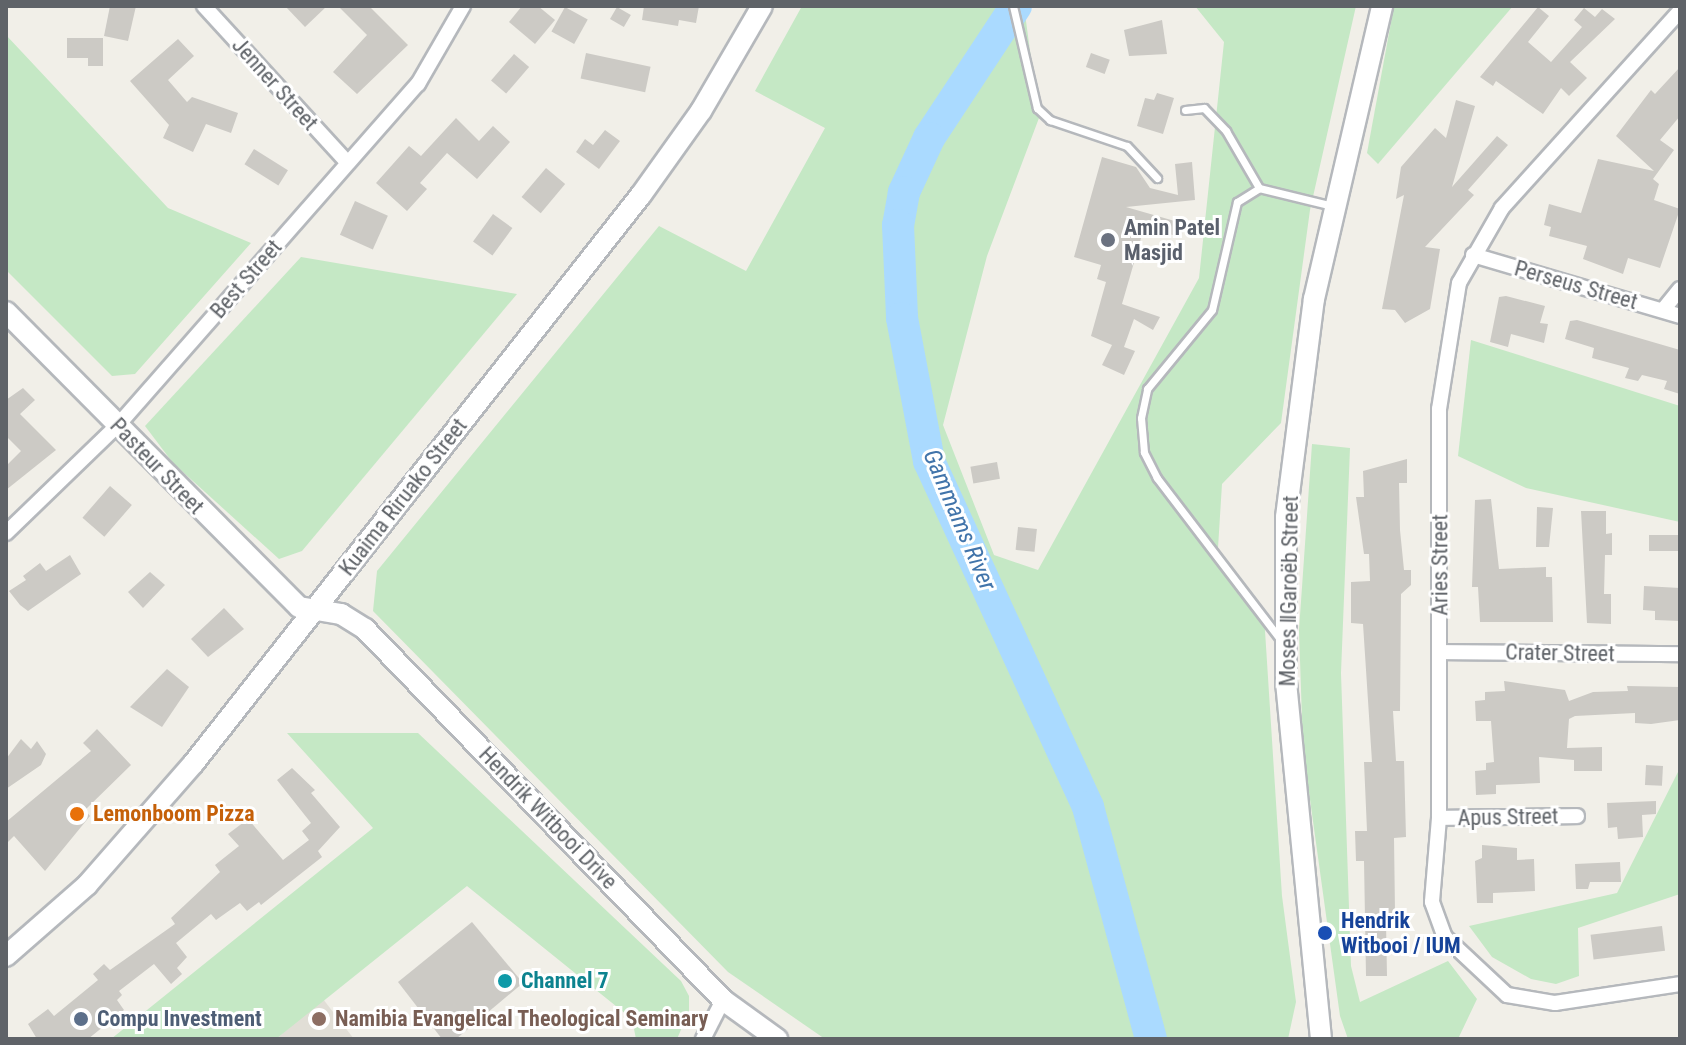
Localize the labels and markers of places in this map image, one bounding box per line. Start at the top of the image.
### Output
place label: Amin Patel Masjid [1124,214,1220,266]
marker: Amin Patel Masjid [1099,231,1117,249]
place label: Lemonboom Pizza [93,801,255,827]
marker: Lemonboom Pizza [68,805,86,823]
place label: Hendrik Witbooi / IUM [1341,907,1461,958]
marker: Hendrik Witbooi / IUM [1316,924,1334,942]
place label: Channel 7 [521,968,609,994]
marker: Channel 7 [496,972,514,990]
place label: Compu Investment [97,1006,262,1032]
place label: Namibia Evangelical Theological Seminary [335,1006,709,1032]
marker: Compu Investment [72,1010,90,1028]
marker: Namibia Evangelical Theological Seminary [310,1010,328,1028]

